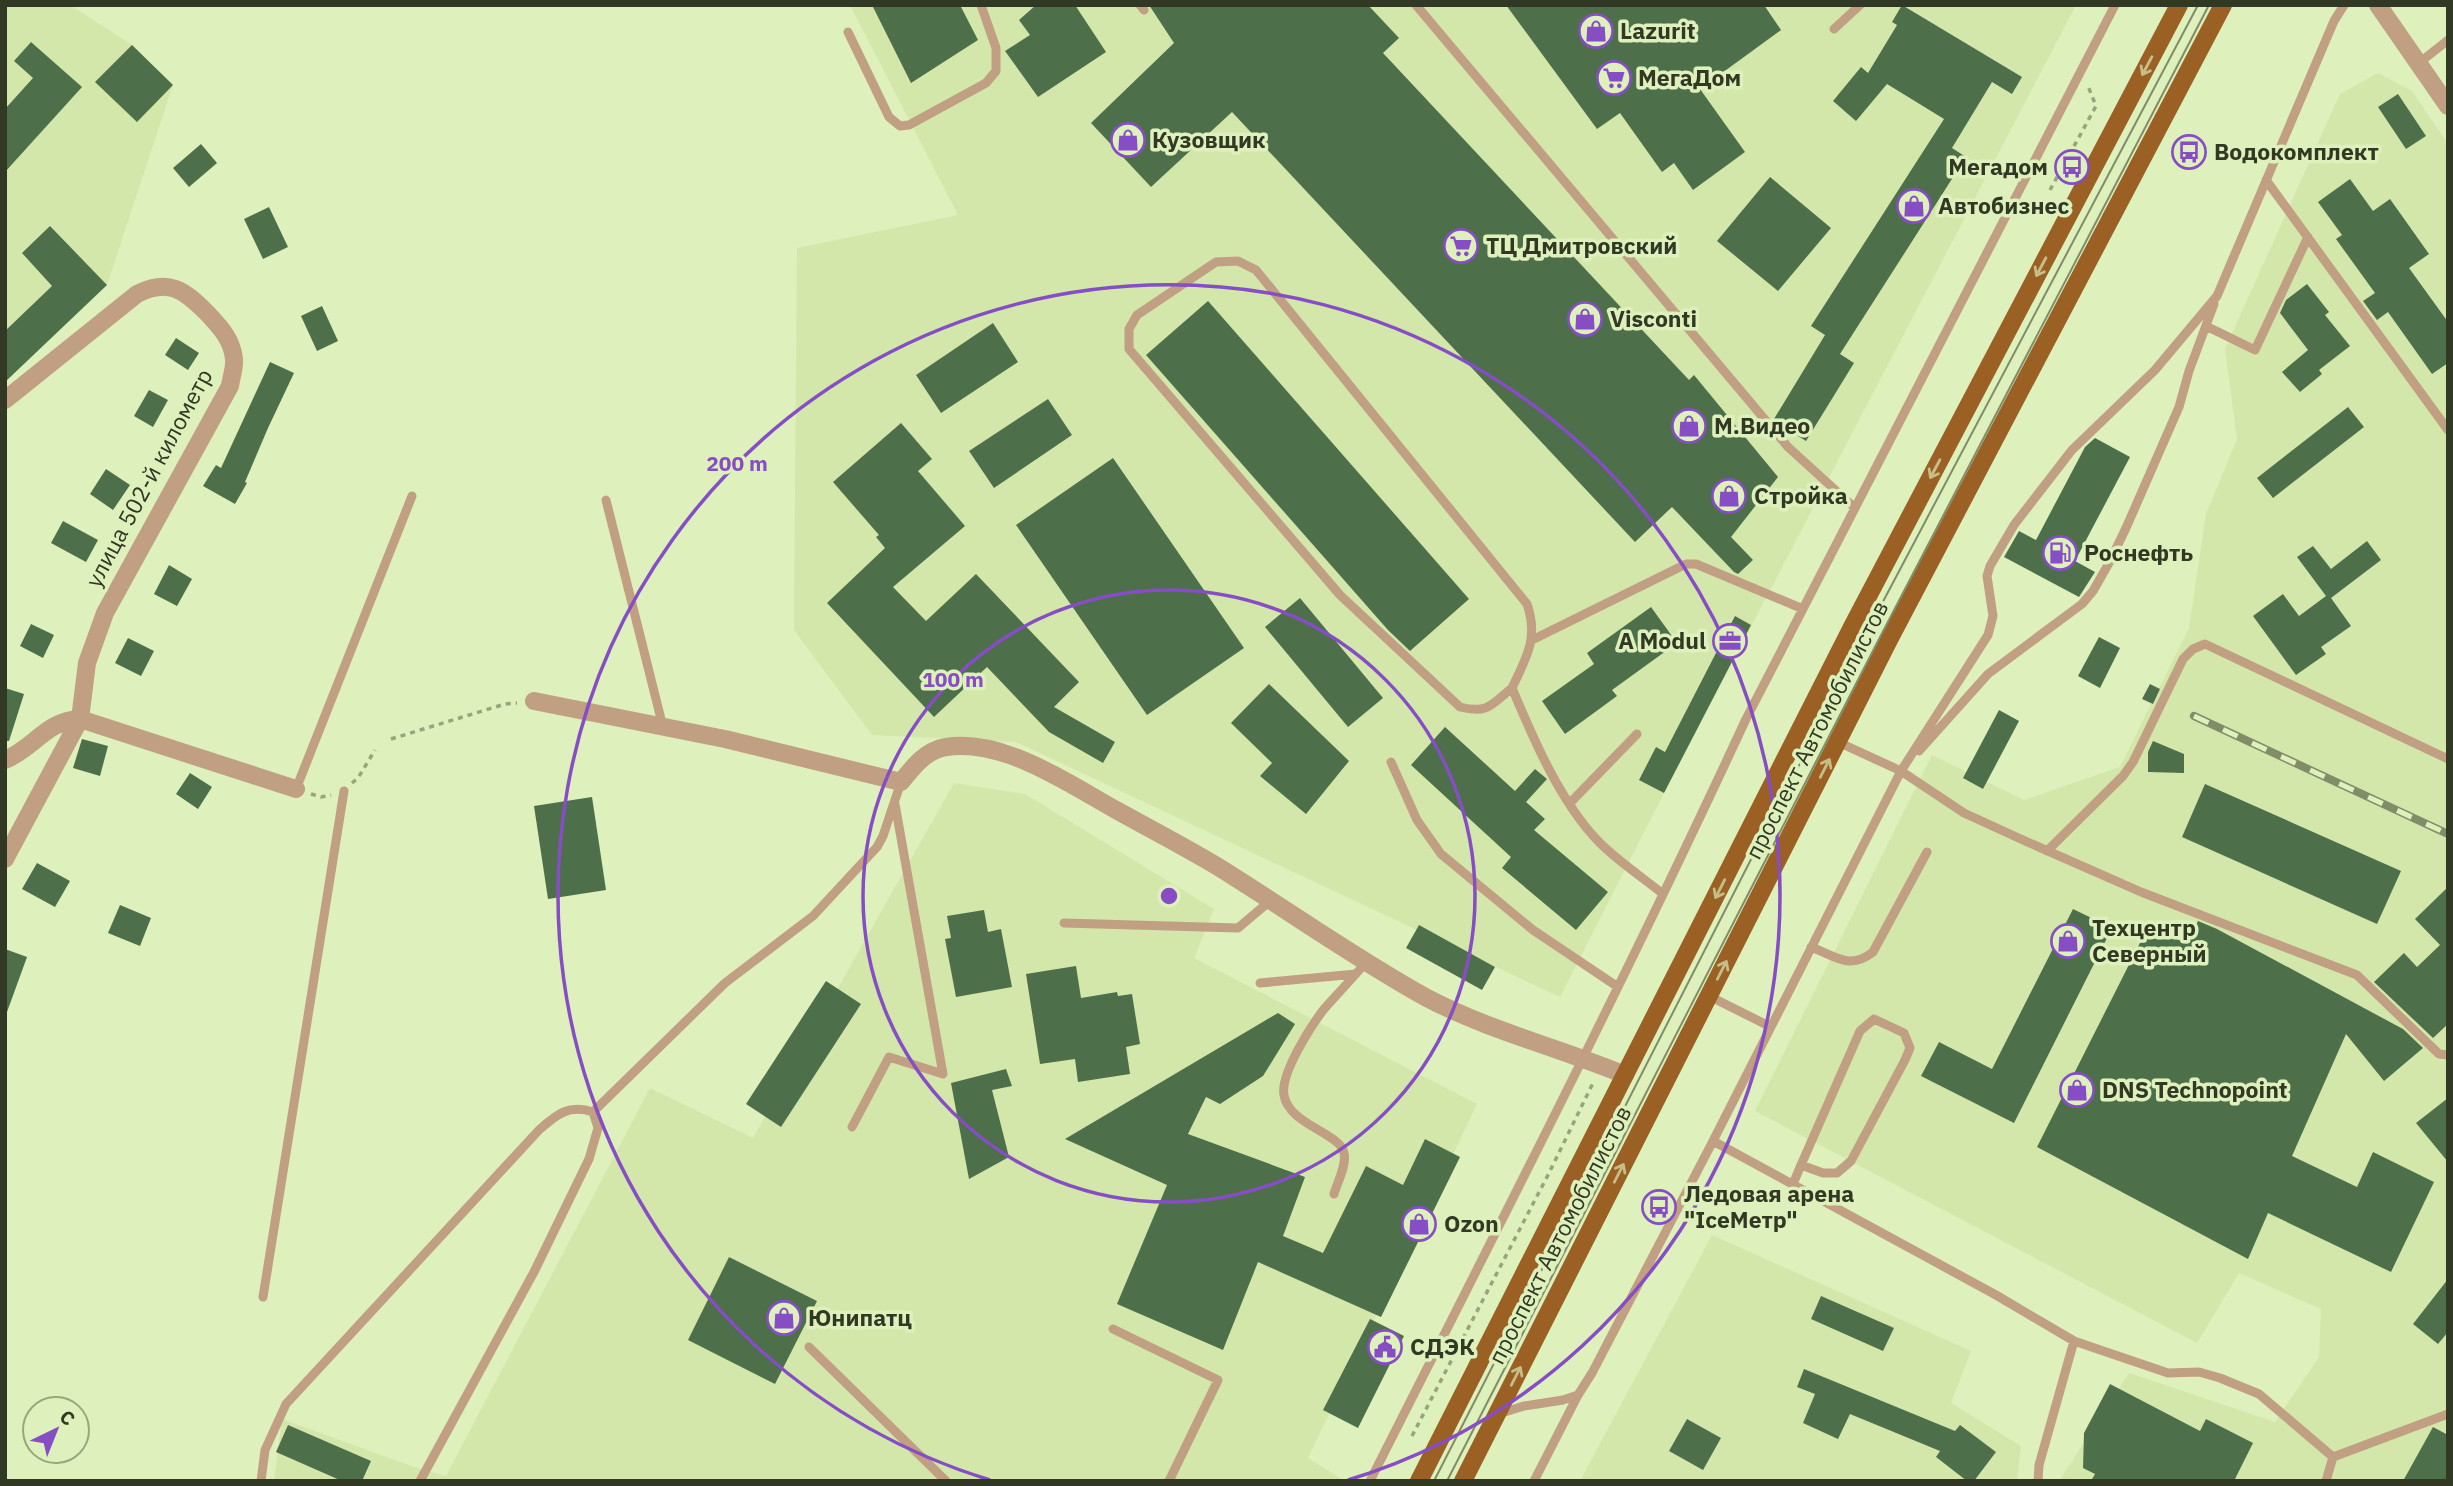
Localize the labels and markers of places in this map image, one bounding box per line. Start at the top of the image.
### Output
shop icon: Lazurit [1577,12,1615,50]
place label: Lazurit [1620,15,1696,45]
supermarket icon: МегаДом [1595,59,1633,97]
place label: МегаДом [1638,62,1741,92]
shop icon: Кузовщик [1109,121,1147,159]
place label: Кузовщик [1152,124,1266,154]
bus stop icon: Водокомплект [2170,133,2208,171]
place label: Водокомплект [2214,136,2379,166]
bus stop icon: Мегадом [2053,148,2091,186]
place label: Мегадом [1948,151,2048,181]
shop icon: Автобизнес [1895,187,1933,225]
place label: Автобизнес [1938,190,2069,220]
supermarket icon: ТЦ Дмитровский [1442,227,1480,265]
place label: ТЦ Дмитровский [1486,230,1677,260]
shop icon: Visconti [1566,300,1604,338]
place label: Visconti [1610,303,1697,333]
shop icon: М.Видео [1670,407,1708,445]
place label: М.Видео [1714,410,1810,440]
shop icon: Стройка [1710,477,1748,515]
place label: Стройка [1754,480,1848,510]
fuel station icon: Роснефть [2041,534,2079,572]
place label: Роснефть [2084,537,2193,567]
office icon: A Modul [1711,622,1749,660]
place label: A Modul [1618,625,1706,655]
centre of rings [1157,884,1181,908]
place label: Техцентр Северный [2092,912,2207,968]
shop icon: Техцентр Северный [2049,922,2087,960]
shop icon: DNS Technopoint [2058,1071,2096,1109]
place label: DNS Technopoint [2102,1074,2288,1104]
place label: Ледовая арена "IceМетр" [1684,1178,1854,1234]
bus stop icon: Ледовая арена "IceМетр" [1640,1188,1678,1226]
shop icon: Ozon [1400,1205,1438,1243]
place label: Ozon [1444,1208,1499,1238]
shop icon: Юнипатц [765,1299,803,1337]
place label: Юнипатц [808,1302,912,1332]
public building icon: СДЭК [1366,1328,1404,1366]
place label: СДЭК [1410,1331,1475,1361]

